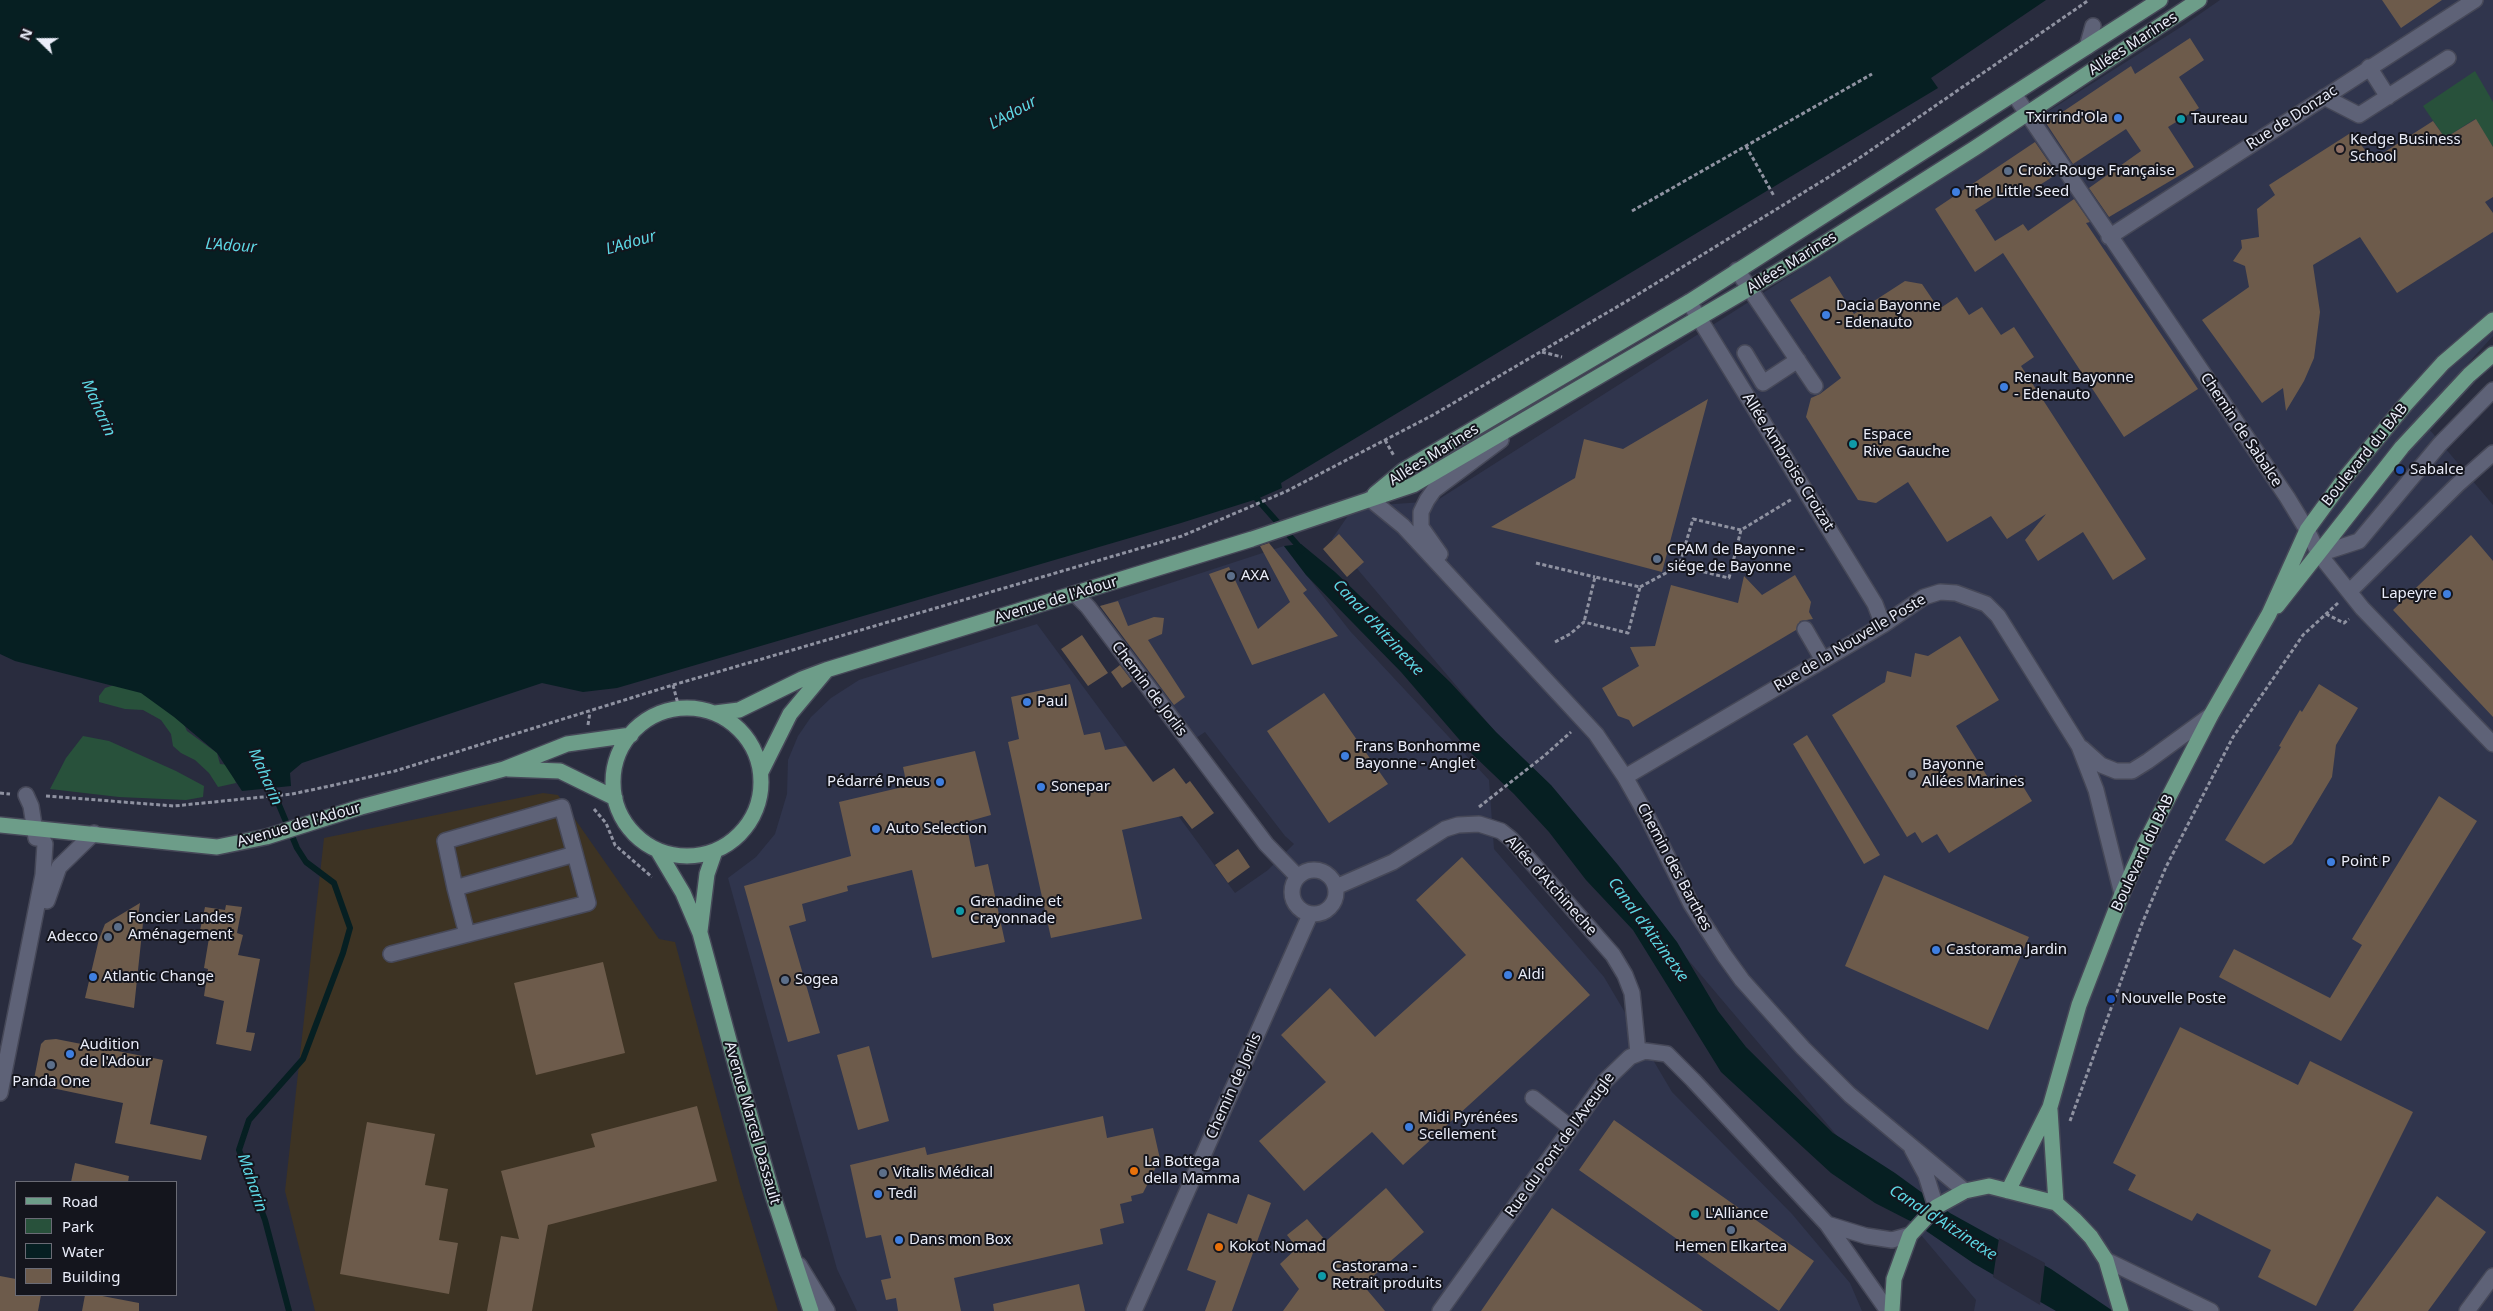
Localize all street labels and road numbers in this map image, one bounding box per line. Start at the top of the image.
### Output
street label: Allées Marines [2085,9,2181,79]
street label: Rue de Donzac [2243,82,2341,154]
street label: Allées Marines [1744,228,1840,298]
street label: Chemin de Sabalce [2196,370,2286,490]
street label: Allée Ambroise Croizat [1738,390,1838,534]
street label: Boulevard du BAB [2318,400,2412,510]
street label: Allées Marines [1386,420,1482,490]
street label: Avenue de l'Adour [992,573,1120,627]
street label: Rue de la Nouvelle Poste [1771,591,1929,695]
street label: Chemin de Jorlis [1107,638,1191,740]
street label: Boulevard du BAB [2108,792,2178,914]
street label: Avenue de l'Adour [235,799,363,851]
street label: Chemin des Barthes [1633,800,1715,934]
street label: Allée d'Atchineche [1502,833,1600,939]
street label: Chemin de Jorlis [1203,1030,1265,1142]
street label: Avenue Marcel Dassault [720,1039,784,1207]
street label: Rue du Pont de l'Aveugle [1501,1069,1619,1221]

